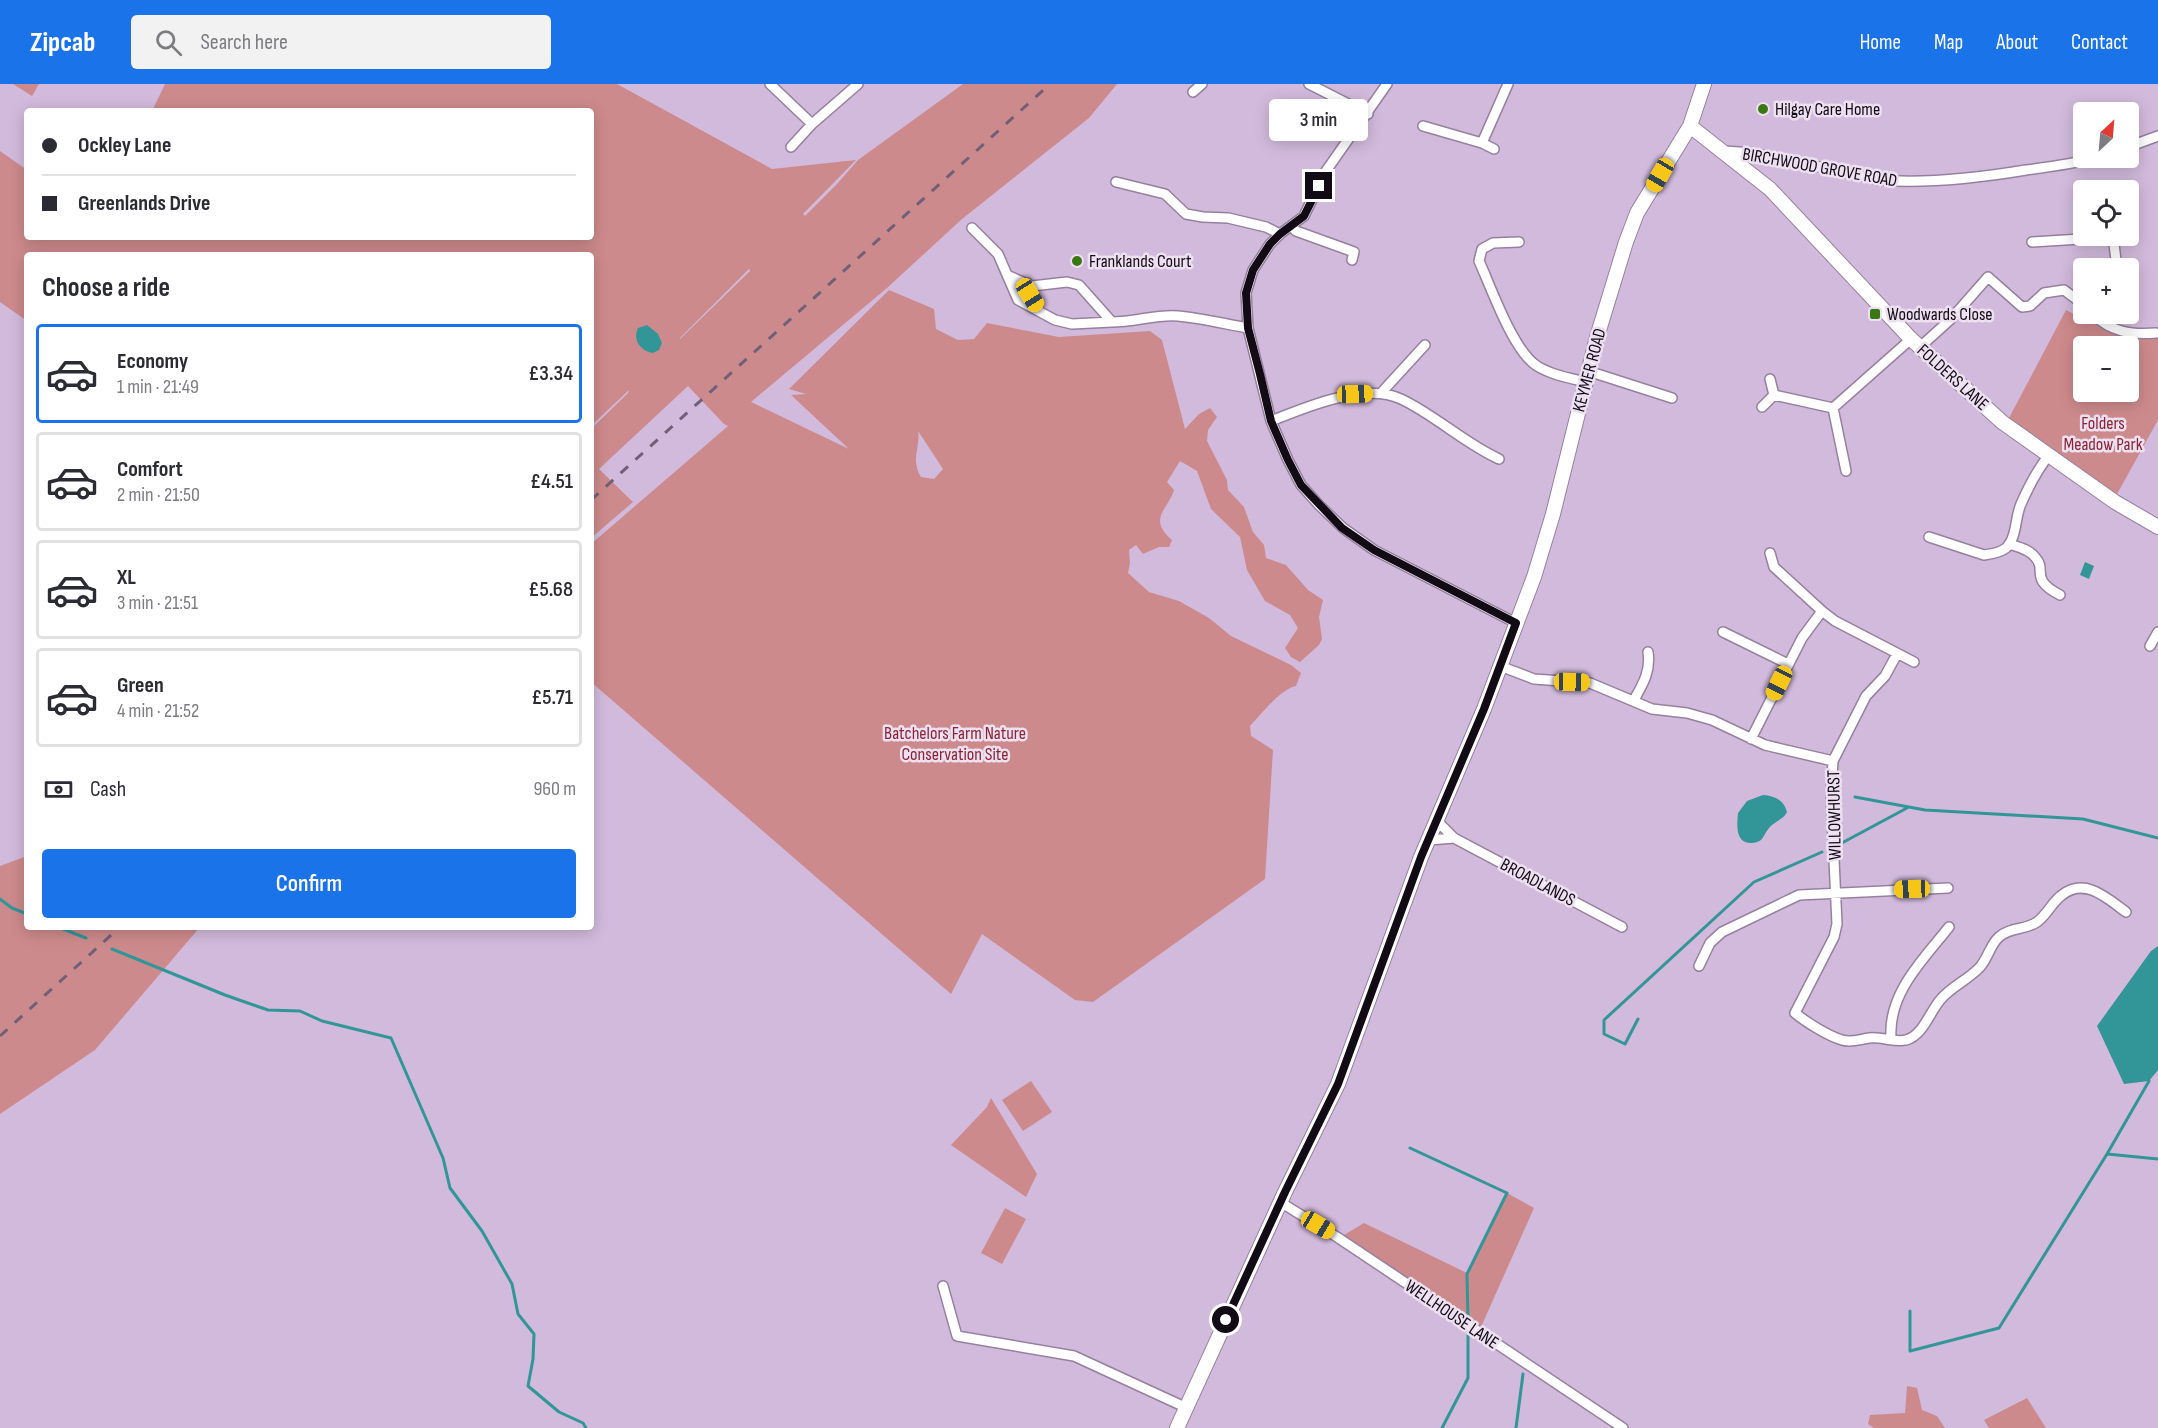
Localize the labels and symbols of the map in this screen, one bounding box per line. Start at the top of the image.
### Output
callout: 3 min [1270,99,1368,141]
place label: Hilgay Care Home [1775,99,1880,120]
marker: Hilgay Care Home [1756,102,1770,116]
north arrow [2073,102,2139,168]
street label: BIRCHWOOD GROVE ROAD [1741,144,1899,191]
car [1643,155,1677,195]
route end [1305,172,1332,199]
place label: Franklands Court [1089,251,1192,272]
marker: Franklands Court [1070,254,1084,268]
car [1013,275,1047,315]
place label: Woodwards Close [1887,304,1993,325]
marker: Woodwards Close [1868,307,1882,321]
street label: KEYMER ROAD [1568,326,1611,414]
street label: FOLDERS LANE [1913,340,1993,415]
car [1337,384,1373,404]
park label: Folders Meadow Park [2063,413,2143,455]
car [1763,663,1795,703]
car [1554,673,1590,691]
park label: Batchelors Farm Nature Conservation Site [884,723,1026,765]
street label: WILLOWHURST [1823,770,1846,860]
street label: BROADLANDS [1497,854,1579,911]
car [1894,879,1930,899]
car [1298,1208,1338,1242]
street label: WELLHOUSE LANE [1401,1275,1503,1353]
route start [1212,1306,1239,1333]

